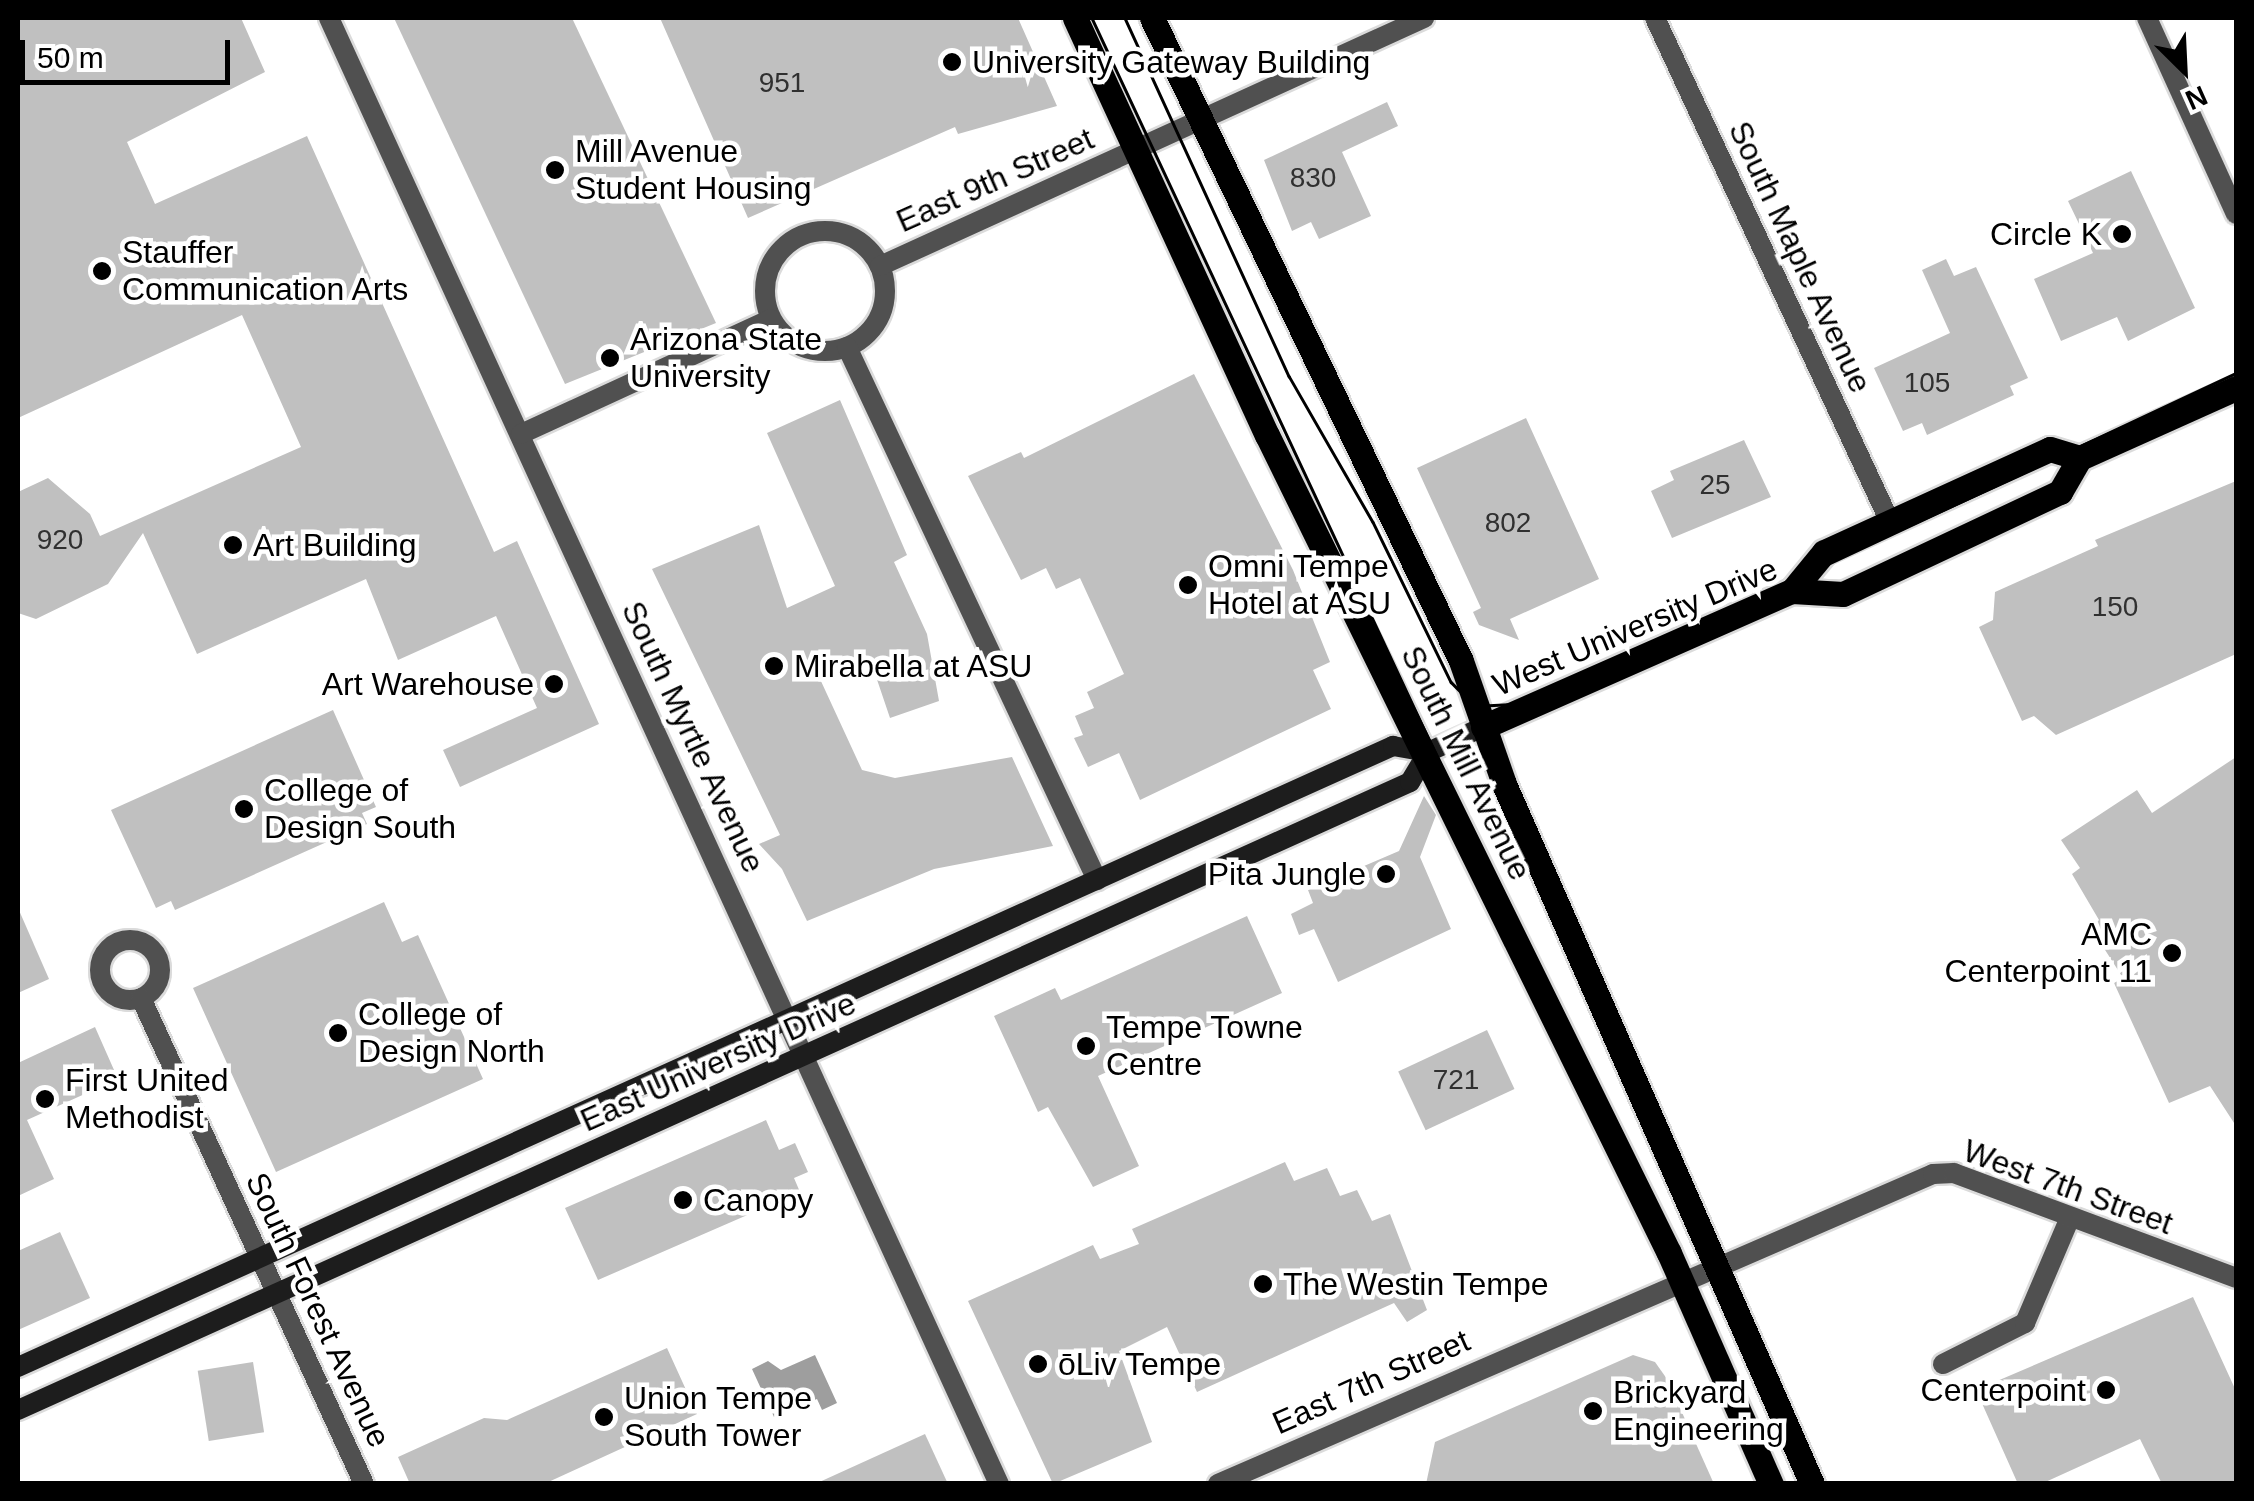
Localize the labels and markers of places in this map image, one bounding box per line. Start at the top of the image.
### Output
place label: University Gateway Building [972,43,1370,81]
marker: University Gateway Building [941,51,963,73]
place label: Mill Avenue Student Housing [575,133,812,208]
marker: Mill Avenue Student Housing [544,159,566,181]
place label: Circle K [1990,215,2102,253]
marker: Circle K [2111,223,2133,245]
place label: Stauffer Communication Arts [122,234,410,309]
marker: Stauffer Communication Arts [91,260,113,282]
place label: Arizona State University [630,321,822,396]
marker: Arizona State University [599,347,621,369]
place label: Art Building [253,526,417,564]
marker: Art Building [222,534,244,556]
place label: Omni Tempe Hotel at ASU [1208,548,1393,623]
marker: Omni Tempe Hotel at ASU [1177,574,1199,596]
place label: Mirabella at ASU [794,647,1034,685]
marker: Mirabella at ASU [763,655,785,677]
place label: Art Warehouse [322,665,534,703]
marker: Art Warehouse [543,673,565,695]
place label: College of Design South [264,772,456,847]
marker: College of Design South [233,798,255,820]
place label: Pita Jungle [1208,855,1366,893]
marker: Pita Jungle [1375,863,1397,885]
place label: AMC Centerpoint 11 [1944,916,2152,991]
marker: AMC Centerpoint 11 [2161,942,2183,964]
place label: College of Design North [358,996,545,1071]
place label: Tempe Towne Centre [1106,1009,1303,1084]
marker: College of Design North [327,1022,349,1044]
marker: Tempe Towne Centre [1075,1035,1097,1057]
place label: First United Methodist [65,1062,229,1137]
marker: First United Methodist [34,1088,56,1110]
place label: Canopy [703,1181,813,1219]
marker: Canopy [672,1189,694,1211]
place label: The Westin Tempe [1283,1265,1549,1303]
marker: The Westin Tempe [1252,1273,1274,1295]
place label: ōLiv Tempe [1058,1345,1222,1383]
marker: ōLiv Tempe [1027,1353,1049,1375]
place label: Centerpoint [1921,1371,2086,1409]
place label: Brickyard Engineering [1613,1374,1784,1449]
marker: Centerpoint [2095,1379,2117,1401]
place label: Union Tempe South Tower [624,1380,813,1455]
marker: Brickyard Engineering [1582,1400,1604,1422]
marker: Union Tempe South Tower [593,1406,615,1428]

